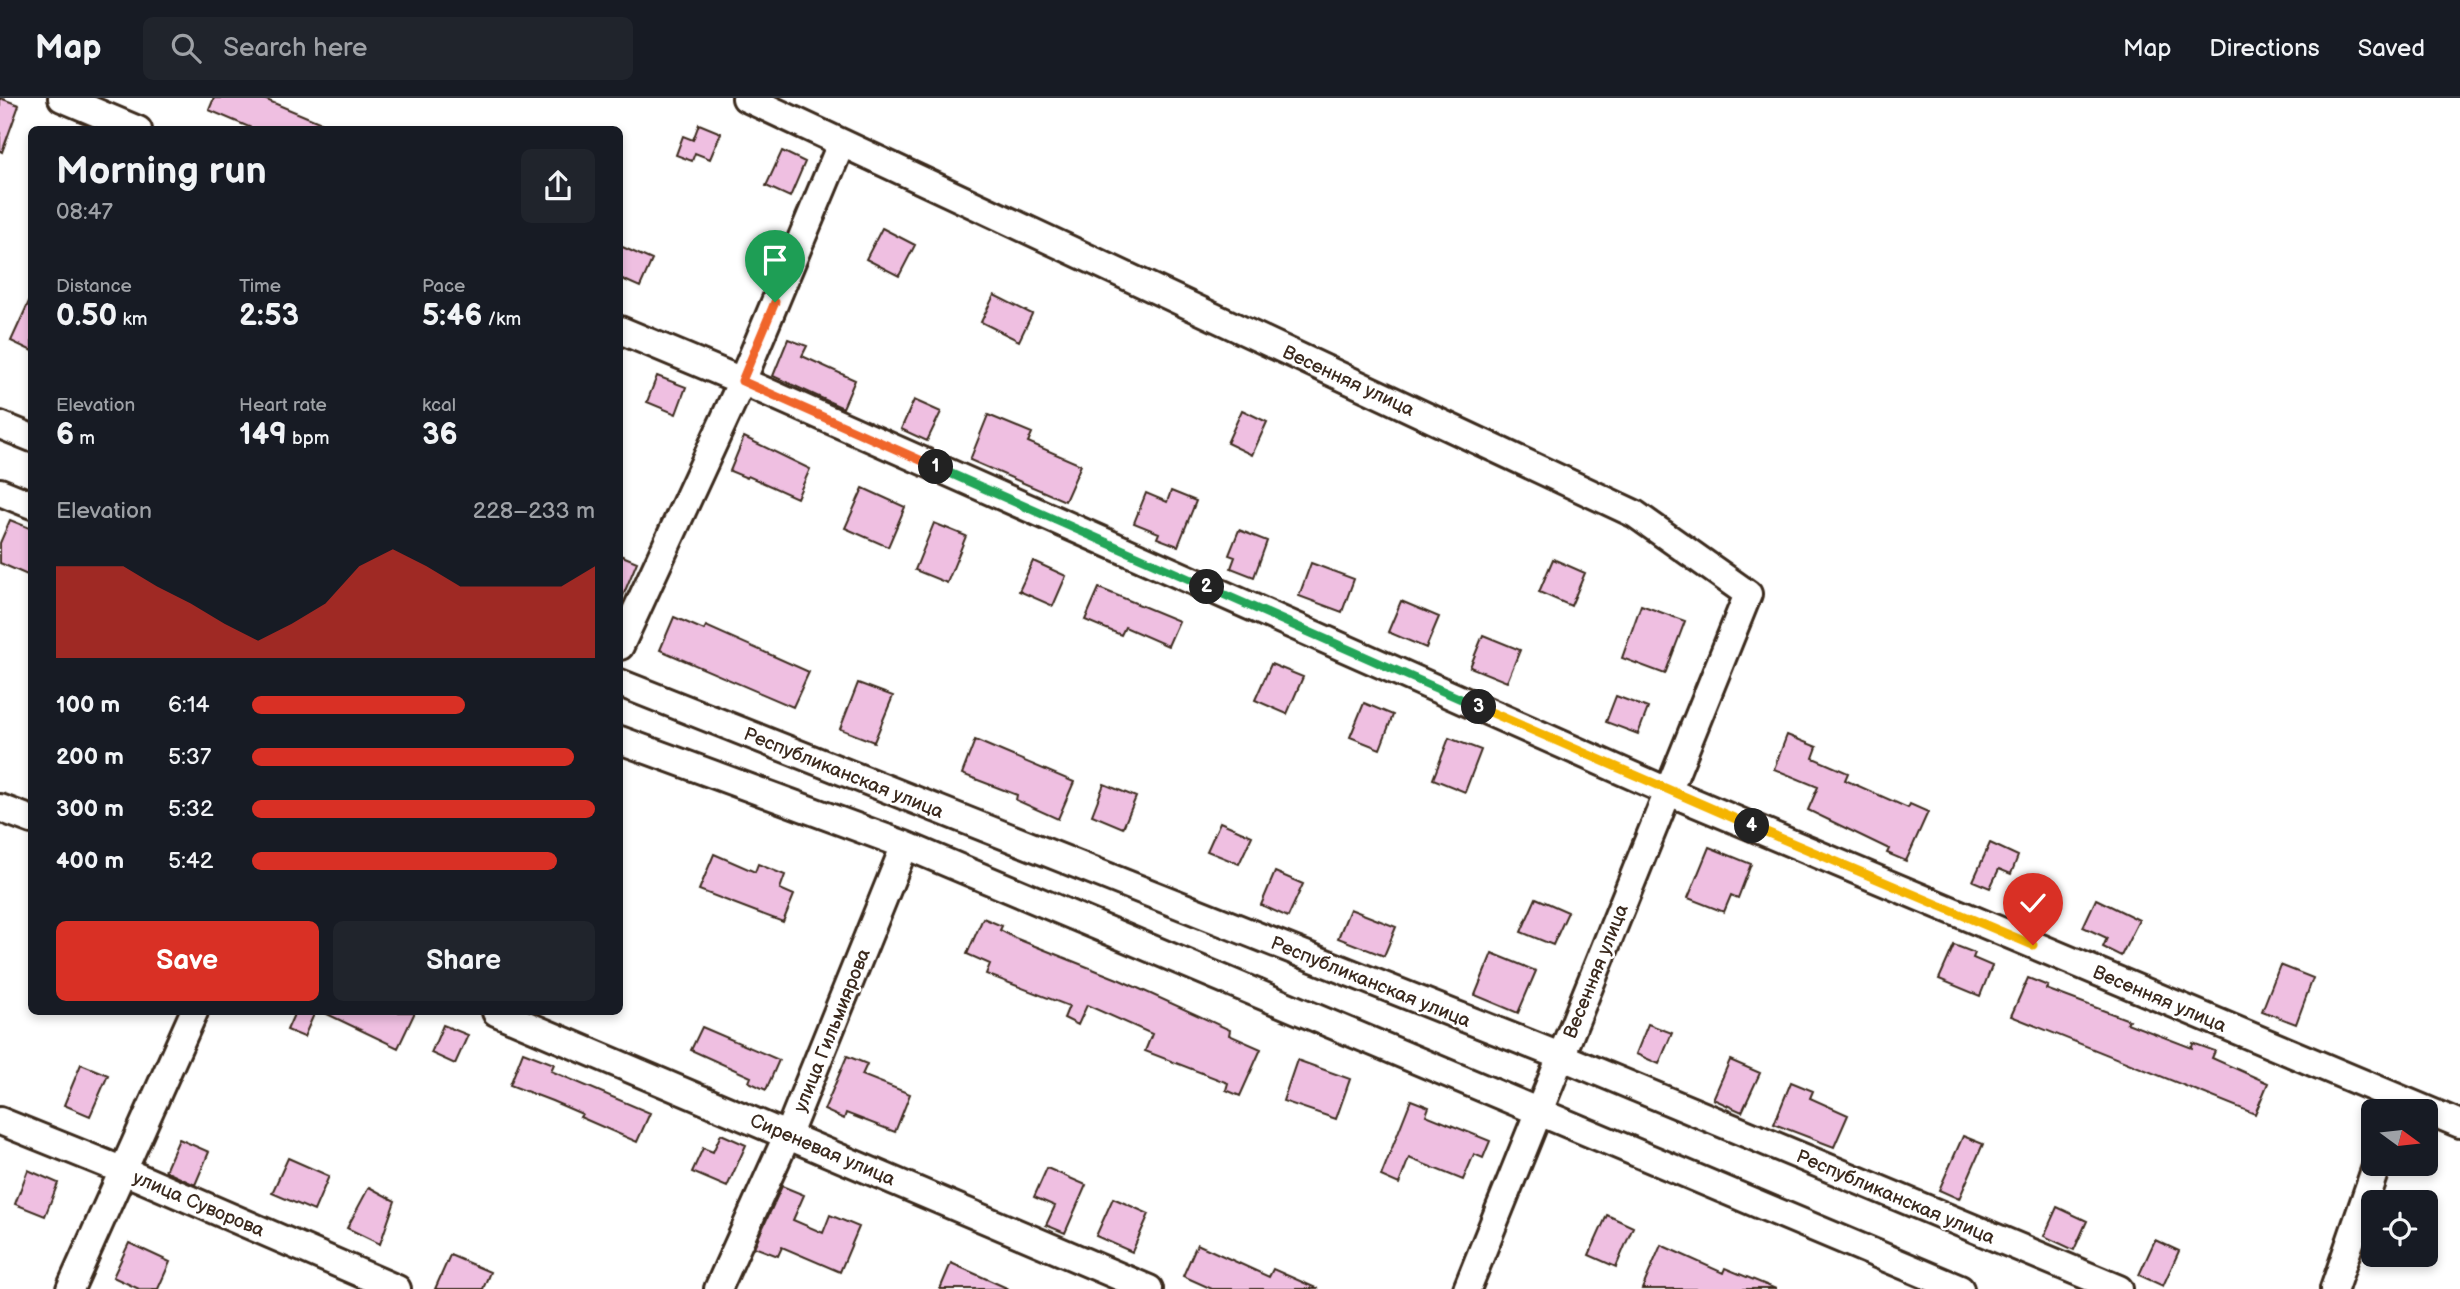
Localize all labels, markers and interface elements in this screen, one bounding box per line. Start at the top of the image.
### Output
search box [143,17,633,80]
text: Map [35,28,101,68]
icon: search [167,29,205,67]
text: Search here [223,33,367,64]
text: Map [2123,34,2171,63]
text: Directions [2209,34,2320,63]
text: Saved [2358,34,2425,63]
text: Morning run [56,149,267,194]
button: share [521,149,595,223]
text: 08:47 [56,198,113,226]
pin [745,230,805,302]
icon: arrive [756,241,794,279]
text: Distance [56,275,132,298]
text: Time [239,275,281,298]
text: Pace [422,275,465,298]
text: 0.50 [56,298,117,334]
text: 2:53 [239,298,299,334]
text: 5:46 [422,298,482,334]
text: km [117,308,147,331]
text: /km [482,308,521,331]
street label: Весенняя улица [1279,341,1418,422]
text: Elevation [56,394,135,417]
text: Heart rate [239,394,327,417]
text: kcal [422,394,456,417]
text: 6 [56,417,74,453]
text: 149 [239,417,287,453]
text: 36 [422,417,458,453]
text: m [74,427,95,450]
text: bpm [287,427,329,450]
pin: 1 [918,450,954,484]
text: 1 [932,455,940,478]
text: Elevation [56,497,152,525]
text: 228–233 m [473,497,595,525]
pin: 2 [1190,570,1224,604]
text: 2 [1201,575,1212,598]
pin: 3 [1462,690,1496,724]
text: 100 m [56,691,120,719]
text: 6:14 [168,691,210,719]
text: 3 [1473,695,1484,718]
street label: Республиканская улица [740,723,947,824]
text: 200 m [56,743,124,771]
text: 5:37 [168,743,211,771]
text: 300 m [56,795,124,823]
text: 5:32 [168,795,214,823]
pin: 4 [1734,808,1770,844]
text: 4 [1746,814,1757,837]
text: 400 m [56,847,124,875]
text: 5:42 [168,847,213,875]
pin [2003,873,2063,945]
icon: check [2014,884,2052,922]
street label: Весенняя улица [1559,901,1634,1042]
button: Save [56,921,319,1001]
button: Share [333,921,595,1001]
street label: Республиканская улица [1267,932,1474,1033]
street label: улица Гильмиярова [789,945,876,1116]
street label: Весенняя улица [2089,961,2230,1038]
north arrow [2361,1099,2438,1176]
map controls [2361,1099,2438,1267]
street label: Сиреневая улица [746,1109,898,1191]
street label: Республиканская улица [1792,1145,1998,1250]
street label: улица Суворова [129,1166,268,1243]
button: locate [2361,1190,2438,1267]

